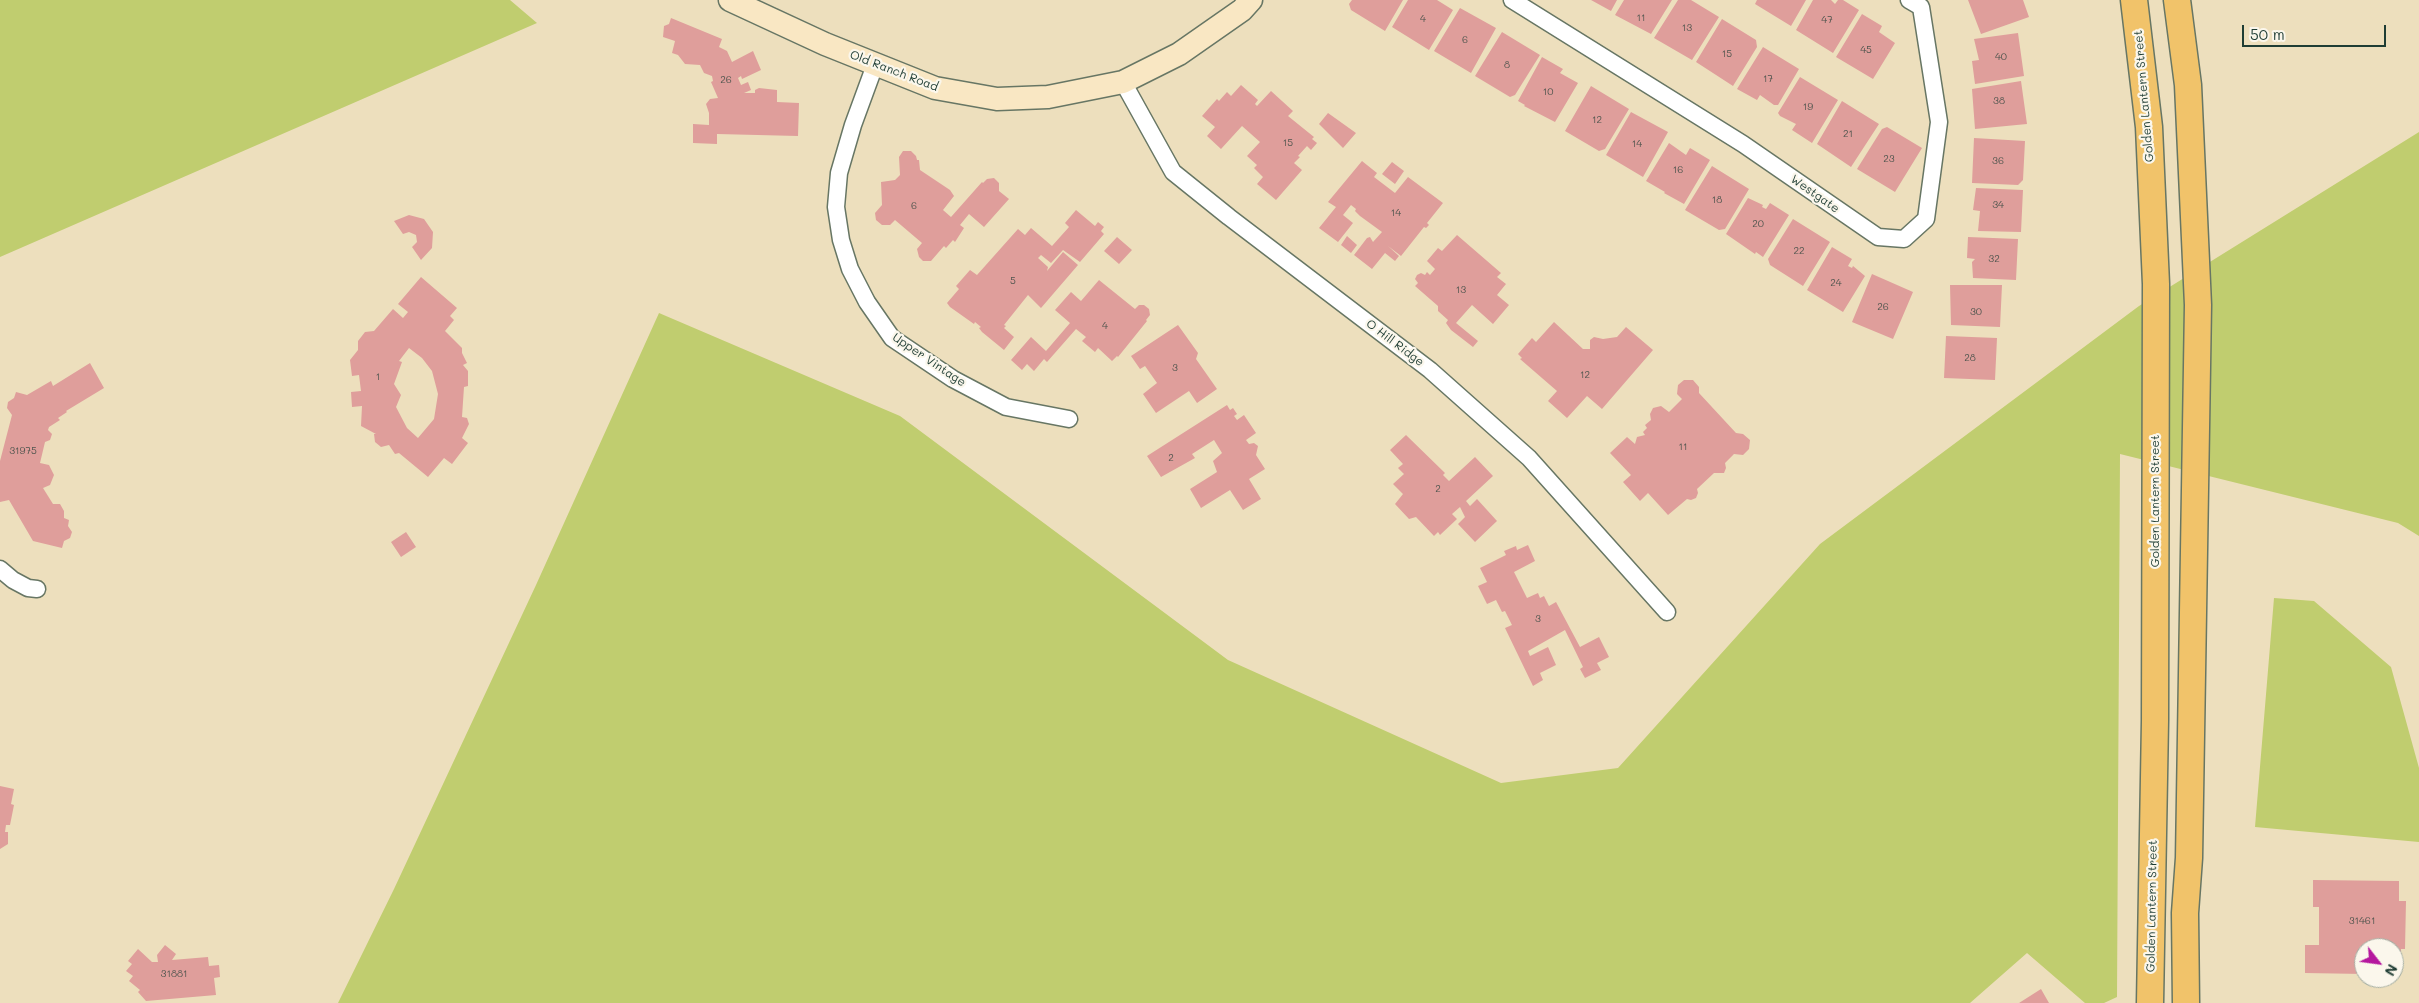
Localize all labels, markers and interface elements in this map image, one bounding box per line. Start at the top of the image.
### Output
house number: 11 [1637,12,1645,24]
house number: 4 [1420,13,1426,25]
house number: 47 [1821,14,1833,26]
scale bar [2244,15,2388,47]
house number: 13 [1682,22,1692,34]
text: 50 m [2250,24,2285,44]
street label: Golden Lantern Street [2131,29,2157,163]
house number: 6 [1462,34,1468,46]
house number: 45 [1860,44,1872,56]
street label: Old Ranch Road [848,48,940,94]
house number: 15 [1722,48,1732,60]
house number: 40 [1995,51,2007,63]
house number: 8 [1504,59,1510,71]
house number: 17 [1763,73,1773,85]
house number: 26 [720,74,732,86]
house number: 10 [1543,86,1553,98]
house number: 38 [1993,95,2005,107]
house number: 19 [1803,101,1813,113]
house number: 12 [1592,114,1602,126]
house number: 21 [1843,128,1853,140]
house number: 15 [1283,137,1293,149]
house number: 14 [1632,138,1642,150]
house number: 23 [1883,153,1895,165]
house number: 36 [1992,155,2004,167]
house number: 16 [1673,164,1683,176]
street label: Westgate [1788,172,1842,216]
house number: 18 [1712,194,1722,206]
house number: 34 [1992,199,2004,211]
house number: 6 [911,200,917,212]
house number: 14 [1391,207,1401,219]
house number: 20 [1752,218,1764,230]
house number: 22 [1793,245,1805,257]
house number: 32 [1988,253,2000,265]
house number: 5 [1010,275,1016,287]
house number: 24 [1830,277,1842,289]
house number: 13 [1456,284,1466,296]
house number: 26 [1877,301,1889,313]
house number: 30 [1970,306,1982,318]
street label: O Hill Ridge [1363,317,1427,369]
house number: 4 [1102,320,1108,332]
street label: Upper Vintage [890,330,968,390]
house number: 28 [1964,352,1976,364]
house number: 3 [1172,362,1178,374]
house number: 12 [1580,369,1590,381]
house number: 1 [376,371,380,383]
street label: Golden Lantern Street [2148,435,2162,567]
house number: 11 [1679,441,1687,453]
house number: 31975 [9,445,37,457]
house number: 2 [1168,452,1174,464]
house number: 2 [1435,483,1441,495]
house number: 3 [1535,613,1541,625]
street label: Golden Lantern Street [2144,840,2160,972]
house number: 31461 [2349,915,2375,927]
north arrow [2354,938,2404,988]
text: N [2381,961,2402,980]
house number: 31881 [161,968,187,980]

